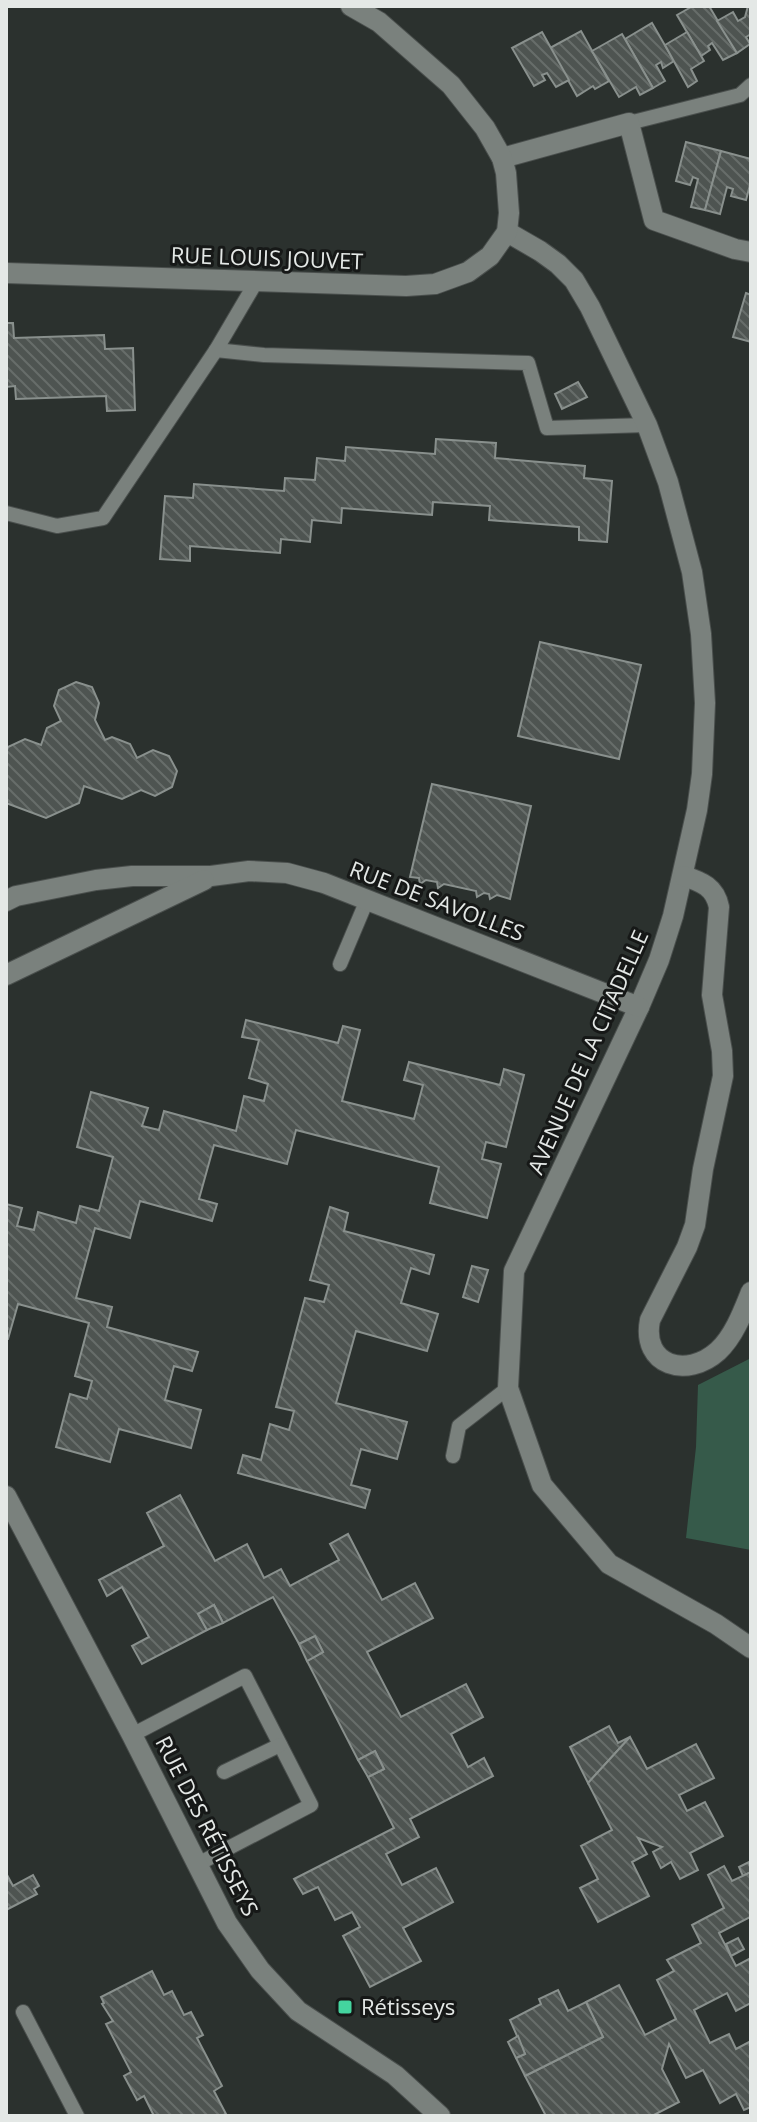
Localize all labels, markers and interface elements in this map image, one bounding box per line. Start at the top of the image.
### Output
street label: RUE LOUIS JOUVET [170,239,364,275]
street label: RUE DE SAVOLLES [346,853,529,947]
street label: AVENUE DE LA CITADELLE [520,925,655,1178]
street label: RUE DES RÉTISSEYS [150,1730,266,1921]
place label: Rétisseys [361,1991,455,2021]
marker: Rétisseys [336,1998,354,2016]

